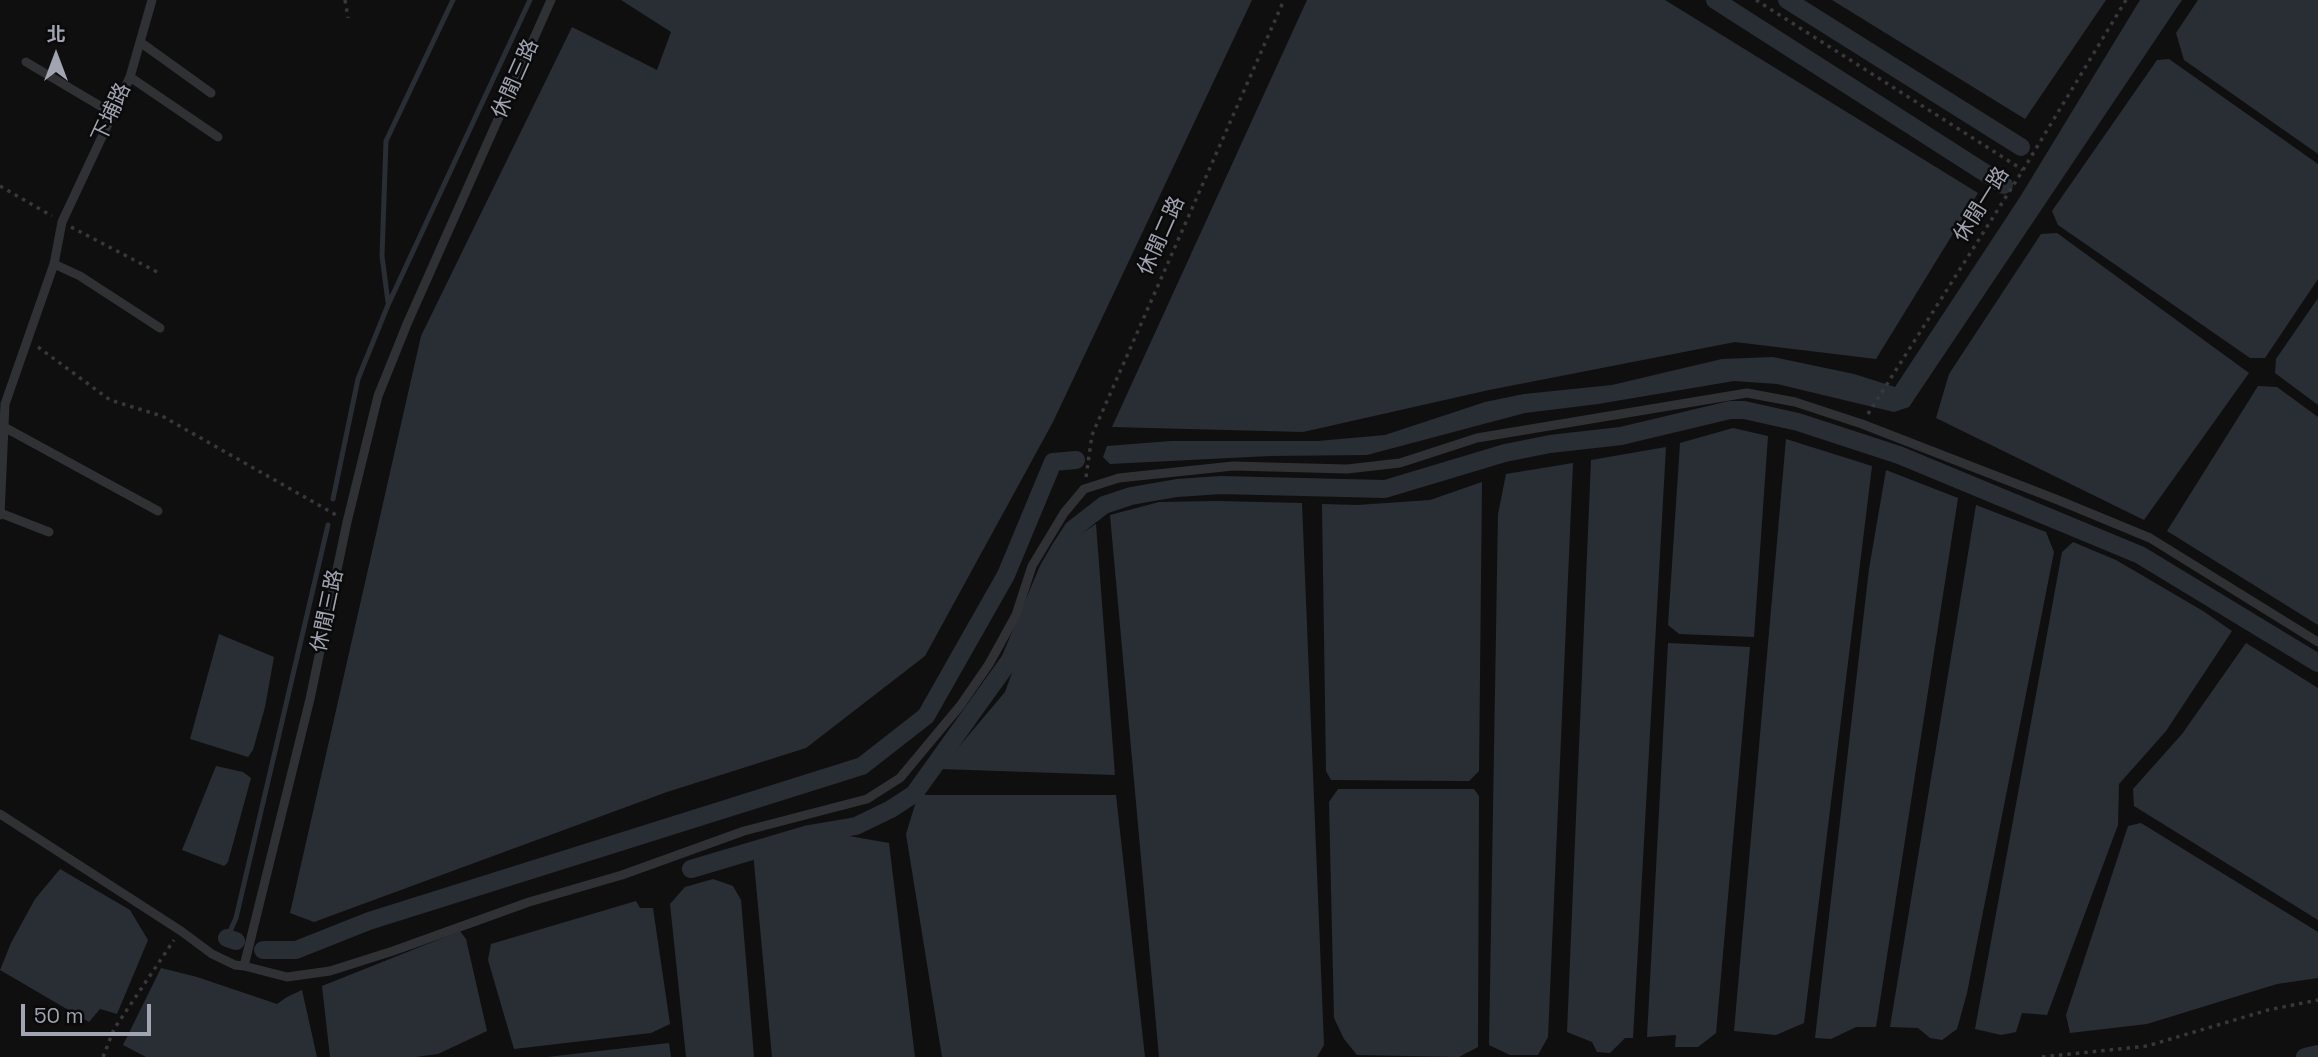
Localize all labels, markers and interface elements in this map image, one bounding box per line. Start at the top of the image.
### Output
north arrow [21,21,91,91]
text: 北 [46,22,66,47]
street label: 休閒三路 [487,36,545,122]
street label: 下埔路 [87,79,137,147]
street label: 休閒一路 [1949,163,2015,247]
street label: 休閒二路 [1133,193,1191,279]
street label: 休閒三路 [307,567,349,655]
scale bar [24,990,154,1034]
text: 50 m [34,1002,84,1029]

